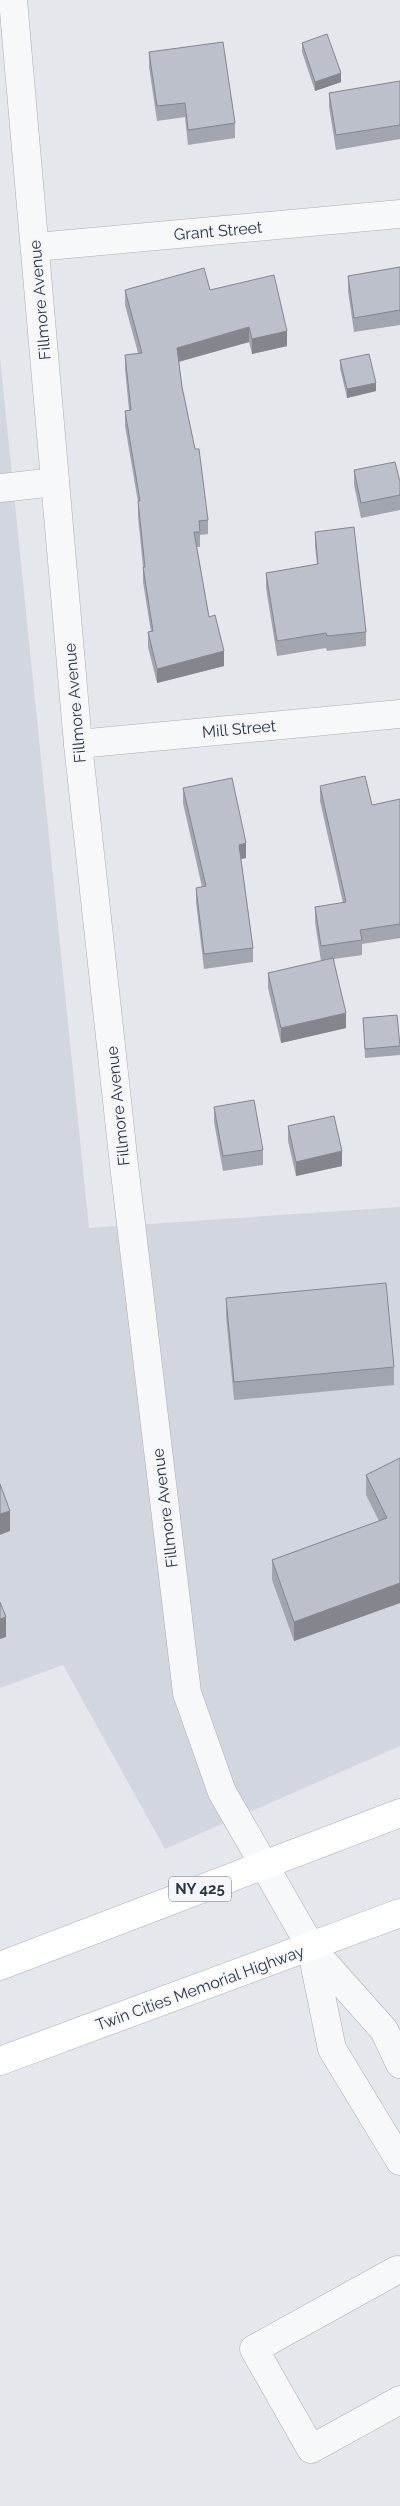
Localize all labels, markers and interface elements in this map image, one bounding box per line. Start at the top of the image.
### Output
street label: Grant Street [173,218,264,244]
street label: Fillmore Avenue [25,239,55,361]
street label: Fillmore Avenue [60,642,90,764]
street label: Mill Street [201,716,277,742]
street label: Fillmore Avenue [102,1045,134,1167]
street label: Fillmore Avenue [148,1447,182,1569]
road number: NY 425 [169,1876,231,1902]
street label: Twin Cities Memorial Highway [93,1941,307,2035]

